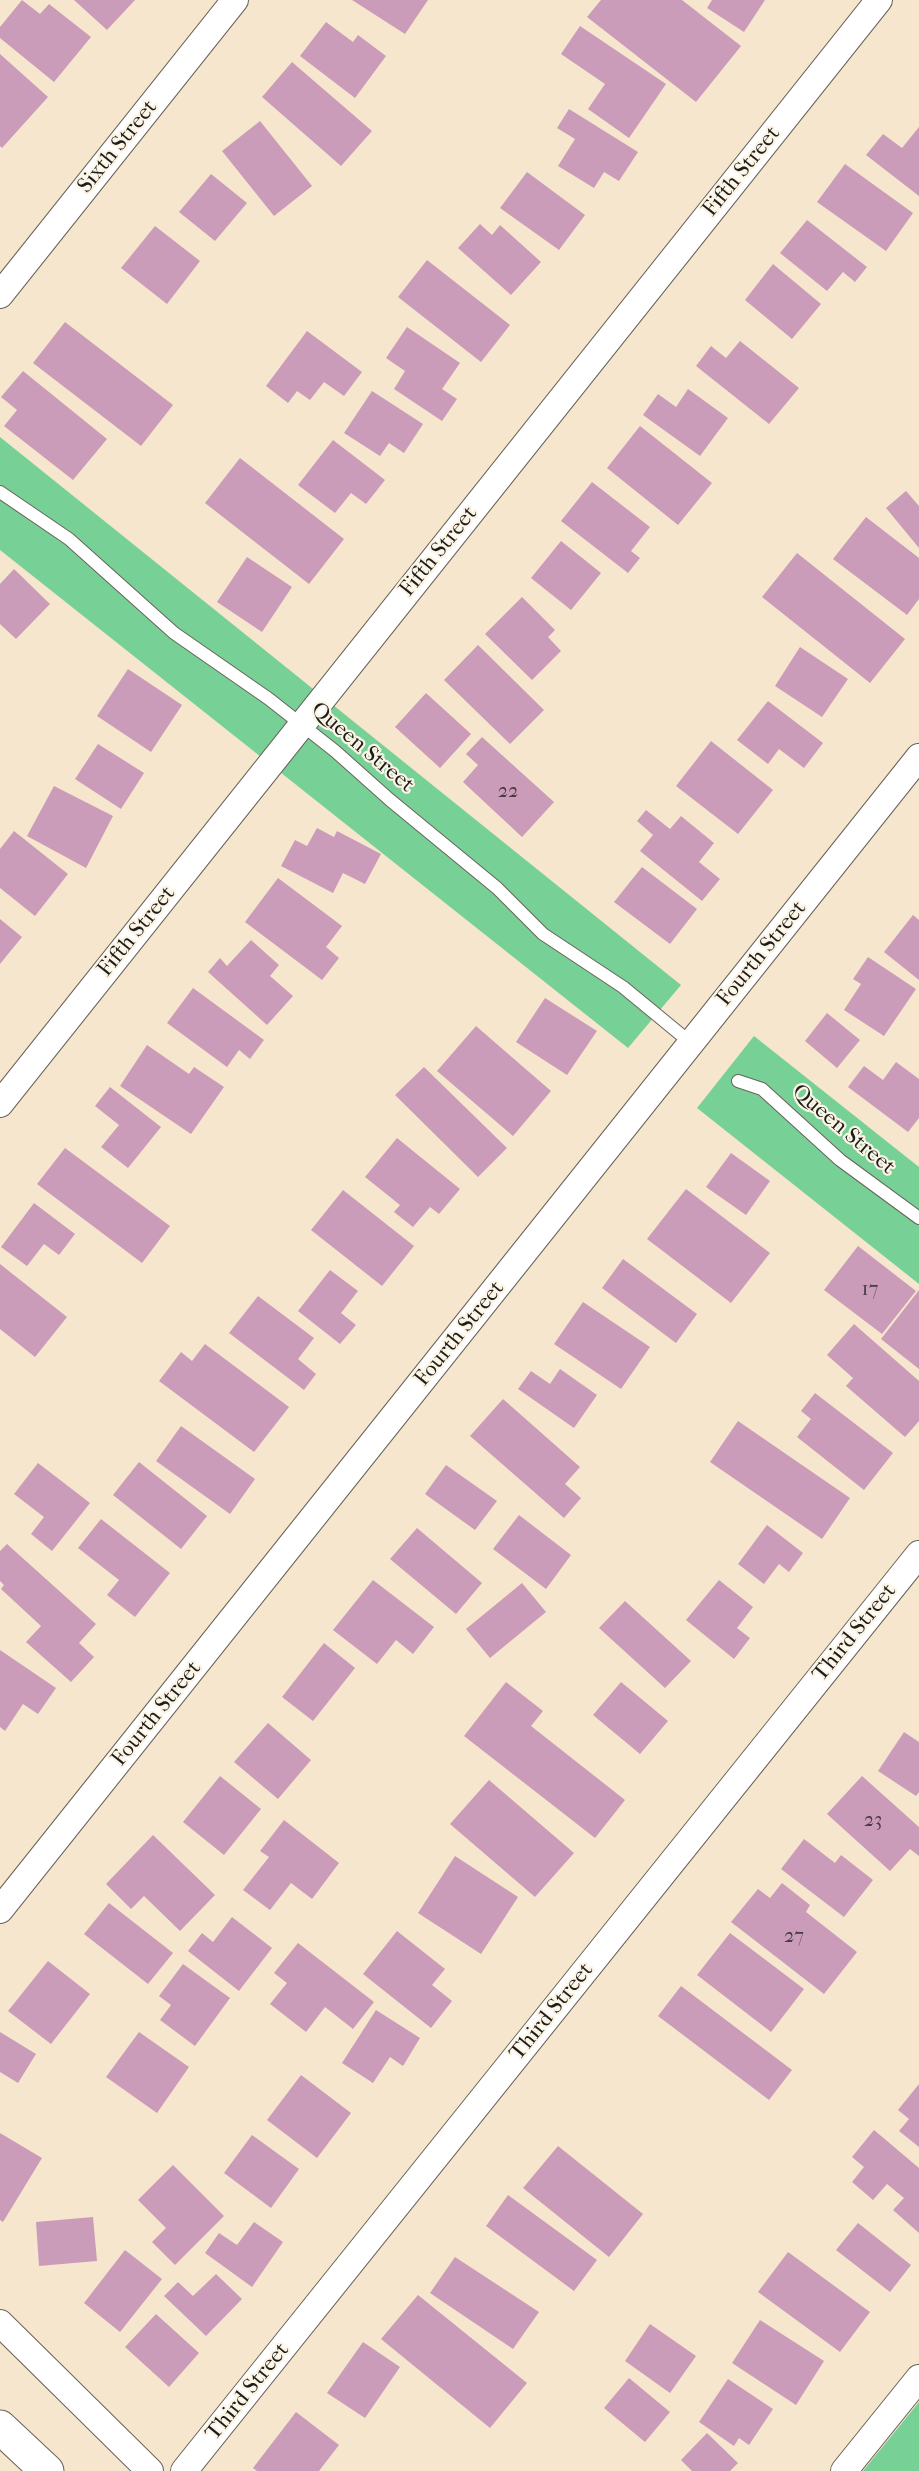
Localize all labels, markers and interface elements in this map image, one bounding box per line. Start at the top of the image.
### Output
street label: Sixth Street [72,95,164,199]
street label: Fifth Street [698,122,786,222]
street label: Fifth Street [395,502,483,602]
street label: Queen Street [305,697,419,799]
house number: 22 [498,780,518,804]
street label: Fifth Street [93,882,181,982]
street label: Fourth Street [712,896,812,1012]
street label: Queen Street [786,1079,900,1181]
street label: Fourth Street [410,1276,510,1392]
house number: 17 [862,1278,878,1302]
street label: Third Street [808,1579,902,1687]
street label: Fourth Street [107,1656,207,1772]
house number: 23 [864,1809,882,1833]
house number: 27 [784,1925,804,1949]
street label: Third Street [505,1958,599,2066]
street label: Third Street [201,2338,295,2446]

